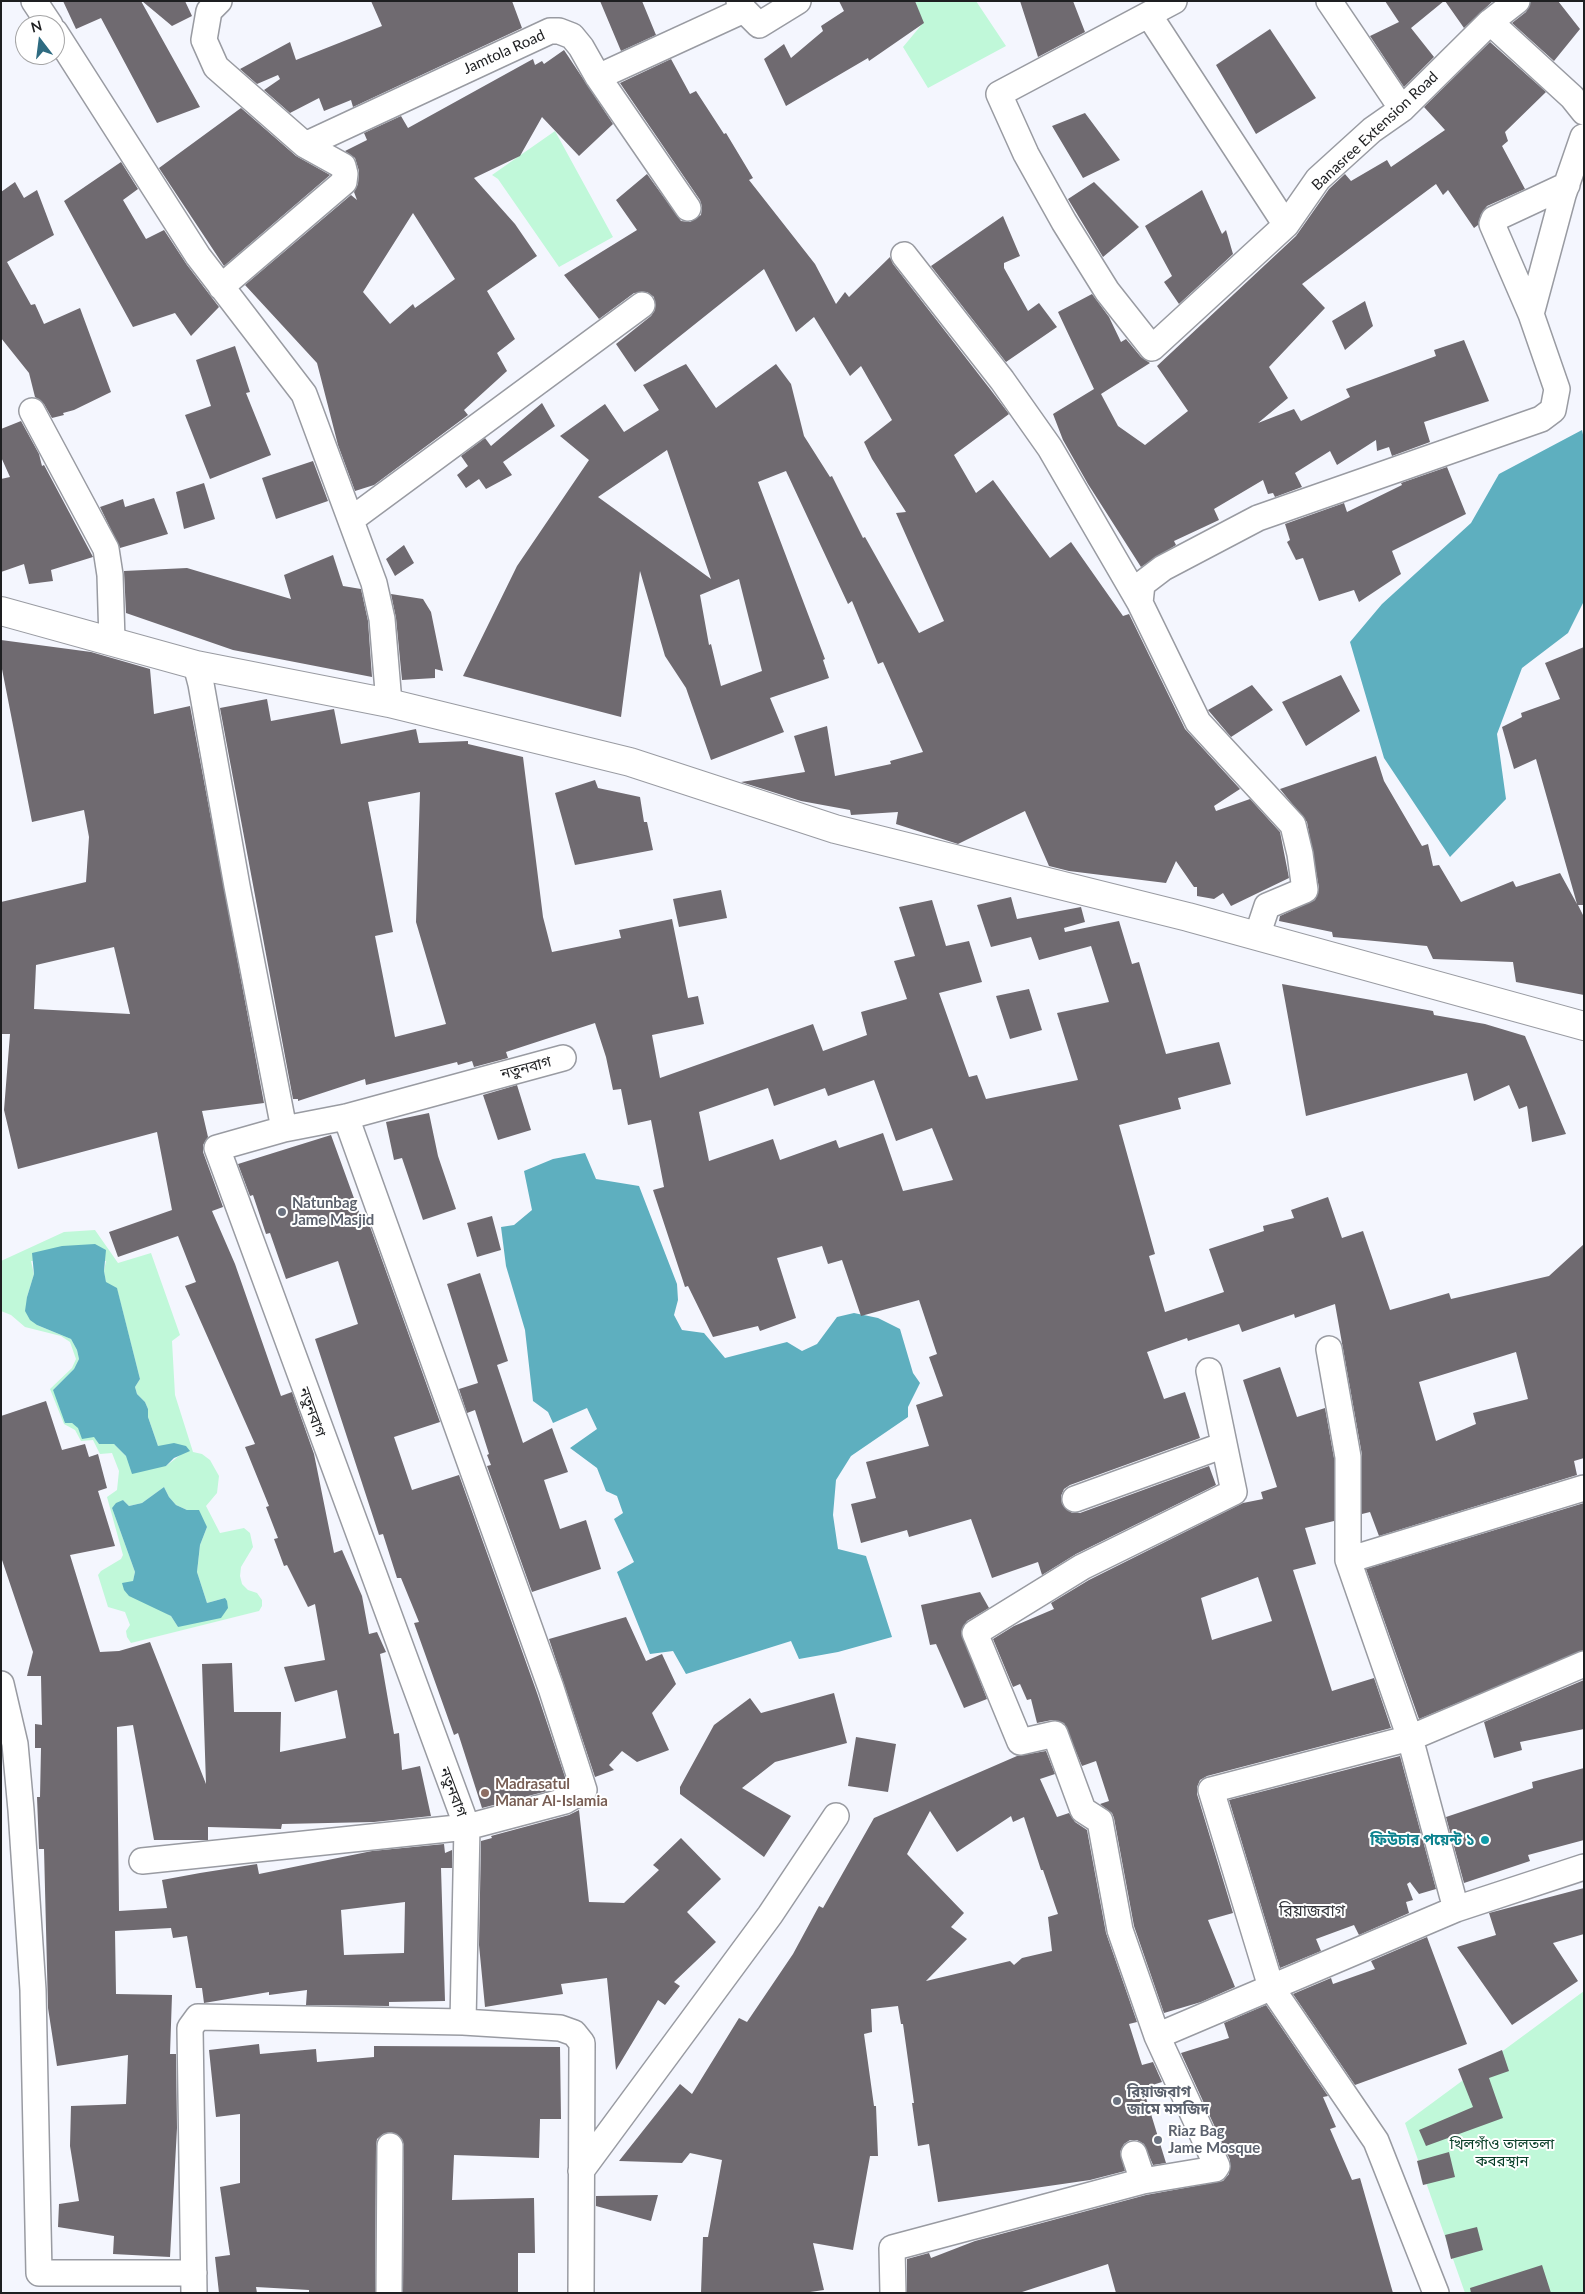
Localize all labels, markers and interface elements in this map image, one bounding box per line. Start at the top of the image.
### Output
north arrow [15,15,65,65]
text: N [29,16,44,36]
street label: Jamtola Road [460,26,548,78]
street label: Banasree Extension Road [1308,68,1442,194]
street label: নতুনবাগ [499,1053,553,1083]
place label: Natunbag Jame Masjid [292,1194,374,1229]
marker: Natunbag Jame Masjid [276,1206,288,1218]
street label: নতুনবাগ [295,1385,329,1439]
street label: নতুনবাগ [435,1765,471,1819]
place label: Madrasatul Manar Al-Islamia [495,1775,608,1810]
marker: Madrasatul Manar Al-Islamia [479,1787,491,1799]
place label: ফিউচার পয়েন্ট ১ [1370,1831,1475,1849]
marker: ফিউচার পয়েন্ট ১ [1479,1834,1491,1846]
district label: রিয়াজবাগ [1279,1901,1345,1921]
place label: রিয়াজবাগ জামে মসজিদ [1127,2083,1209,2118]
marker: রিয়াজবাগ জামে মসজিদ [1111,2095,1123,2107]
place label: Riaz Bag Jame Mosque [1168,2122,1260,2157]
marker: Riaz Bag Jame Mosque [1152,2134,1164,2146]
park label: খিলগাঁও তালতলা কবরস্থান [1450,2135,1554,2170]

